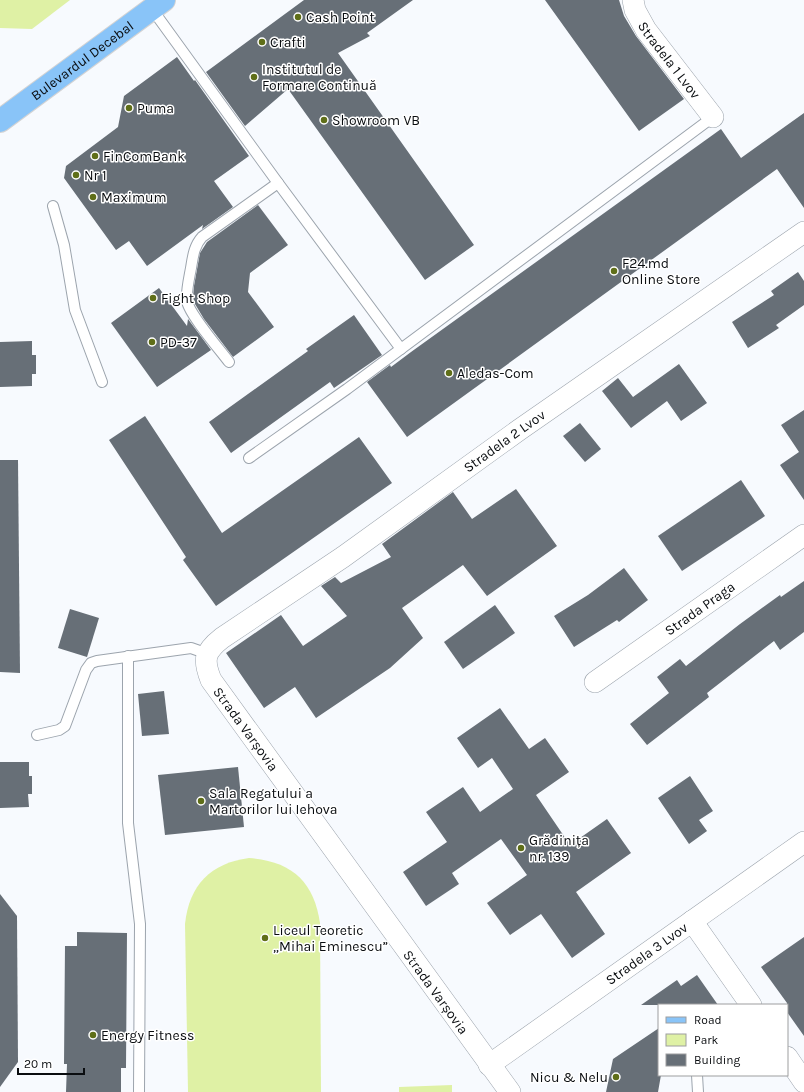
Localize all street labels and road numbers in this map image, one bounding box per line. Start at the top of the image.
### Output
street label: Bulevardul Decebal [28,17,137,104]
street label: Stradela 1 Lvov [634,19,704,102]
street label: Stradela 2 Lvov [460,406,549,476]
street label: Strada Praga [662,578,738,639]
street label: Strada Varșovia [209,684,282,775]
street label: Stradela 3 Lvov [602,919,691,989]
street label: Strada Varșovia [399,947,472,1038]

